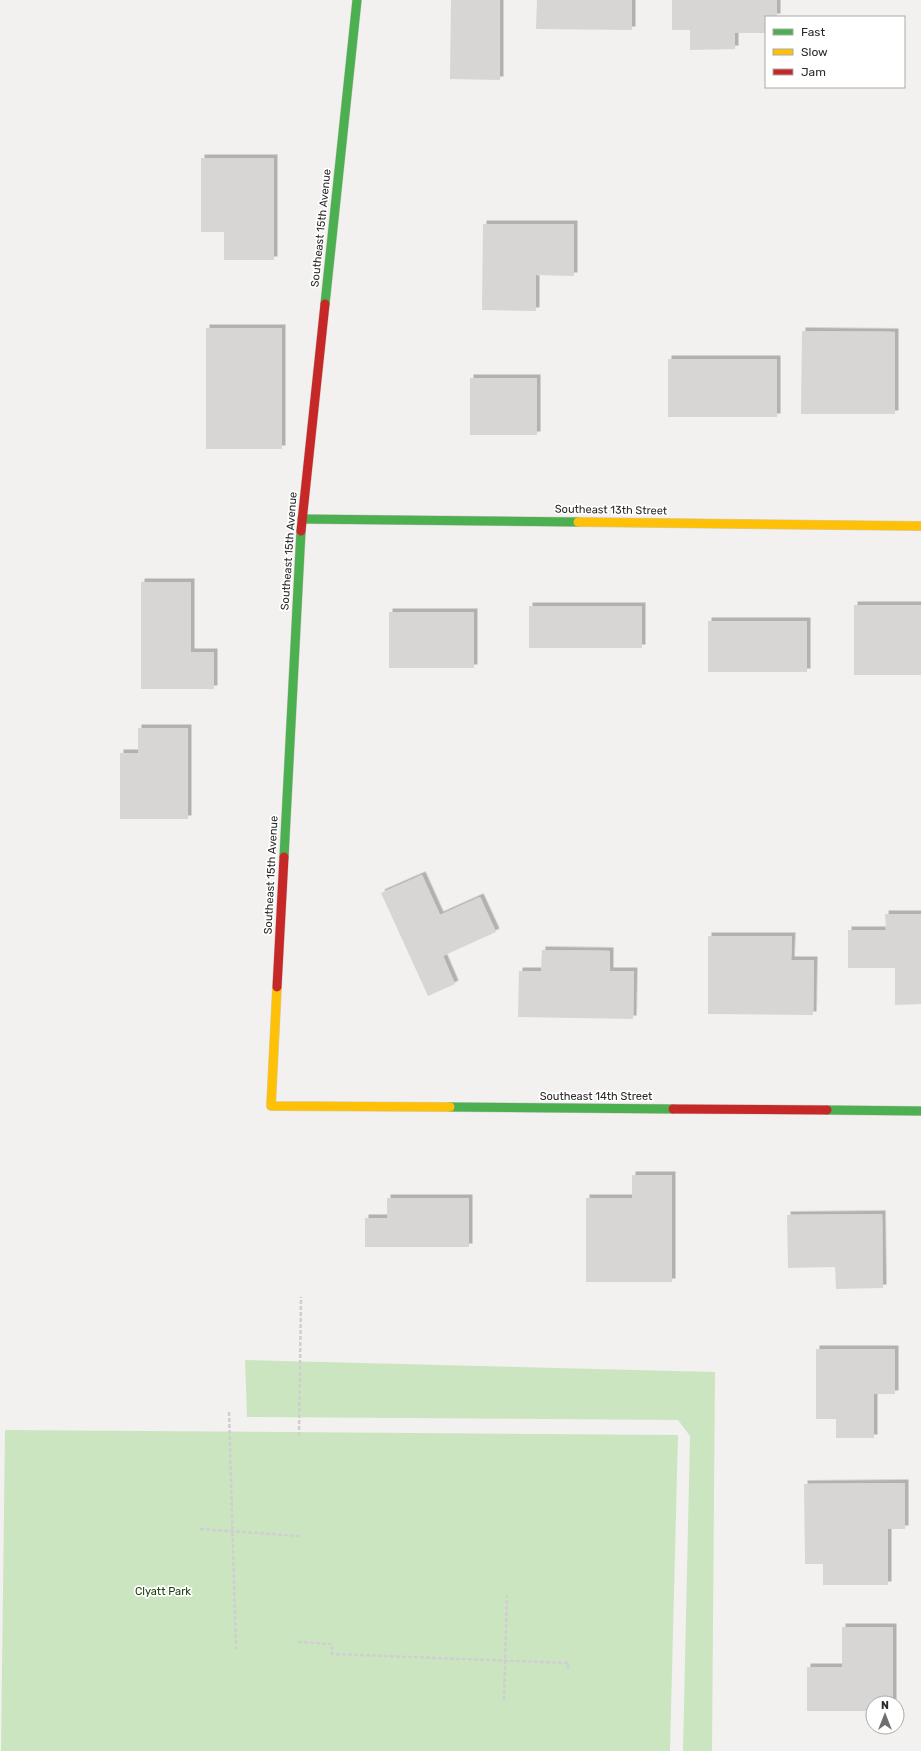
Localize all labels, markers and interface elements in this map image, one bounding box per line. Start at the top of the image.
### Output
legend [765,16,905,88]
text: Fast [801,25,825,39]
text: Slow [801,45,828,59]
text: Jam [801,65,826,79]
street label: Southeast 15th Avenue [308,168,334,288]
street label: Southeast 15th Avenue [278,491,300,611]
street label: Southeast 13th Street [555,503,668,517]
street label: Southeast 15th Avenue [261,815,281,935]
street label: Southeast 14th Street [540,1090,653,1103]
park label: Clyatt Park [135,1585,191,1598]
north arrow [865,1695,905,1735]
text: N [881,1699,889,1712]

